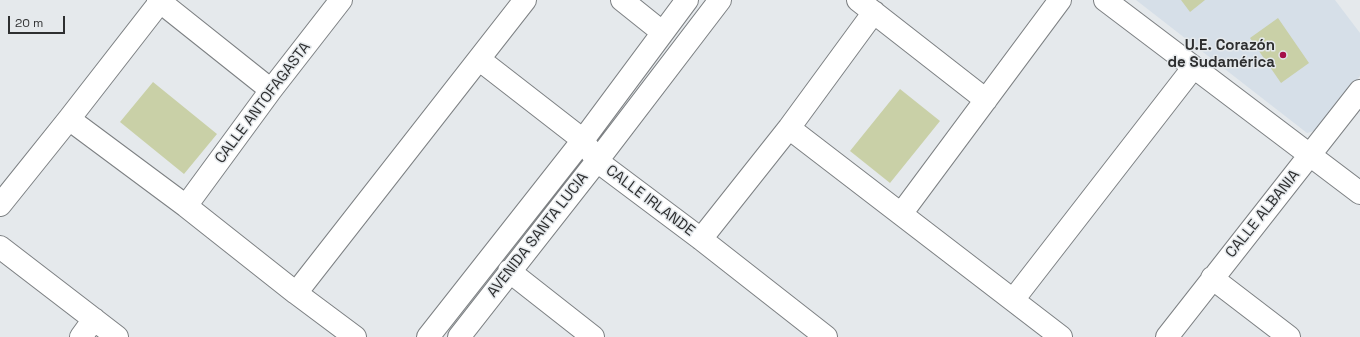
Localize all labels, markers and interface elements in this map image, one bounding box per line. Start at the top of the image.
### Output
scale bar [10,8,67,34]
text: 20 m [15,15,43,31]
place label: U.E. Corazón de Sudamérica [1168,37,1275,72]
street label: CALLE ANTOFAGASTA [211,39,315,167]
marker: U.E. Corazón de Sudamérica [1278,50,1288,60]
street label: CALLE IRLANDE [602,162,698,240]
street label: CALLE ALBANIA [1222,166,1304,262]
street label: AVENIDA SANTA LUCIA [484,169,592,301]

